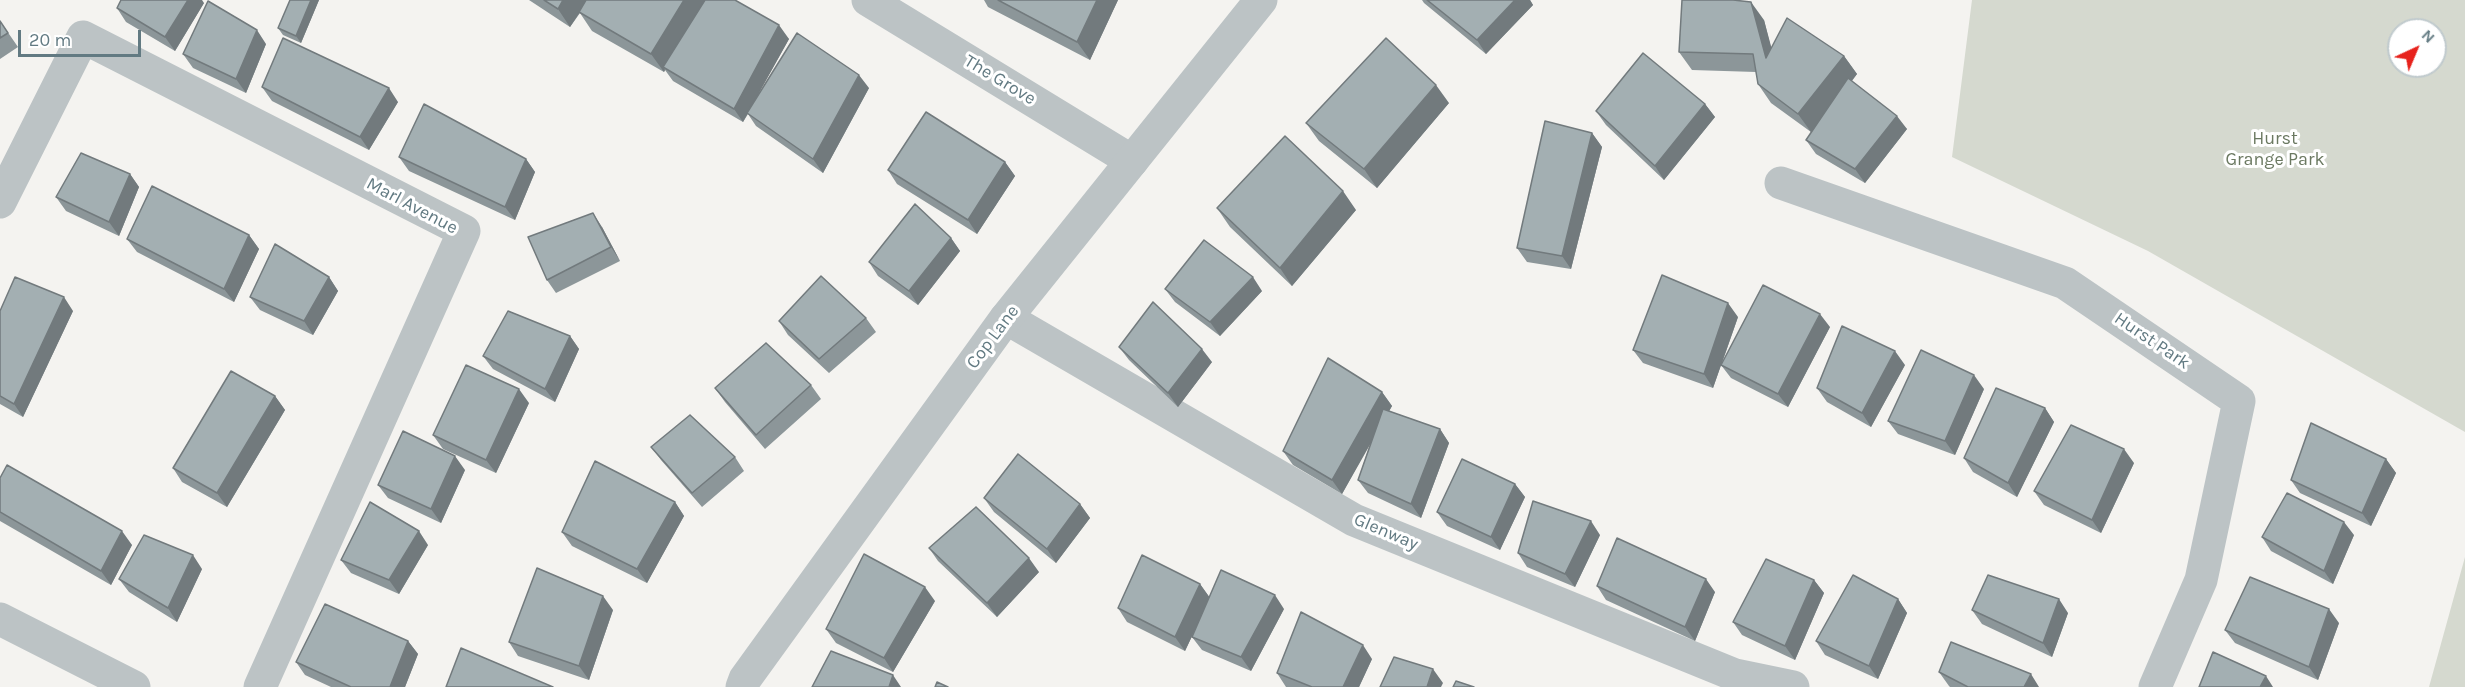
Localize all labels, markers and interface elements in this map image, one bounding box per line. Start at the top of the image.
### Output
scale bar [21,18,144,56]
north arrow [2387,18,2447,78]
text: N [2418,25,2439,47]
text: 20 m [29,29,71,51]
street label: The Grove [960,50,1040,110]
park label: Hurst Grange Park [2225,128,2325,170]
street label: Marl Avenue [363,173,461,239]
street label: Cop Lane [962,301,1024,373]
street label: Hurst Park [2110,308,2194,374]
street label: Glenway [1350,509,1422,555]

